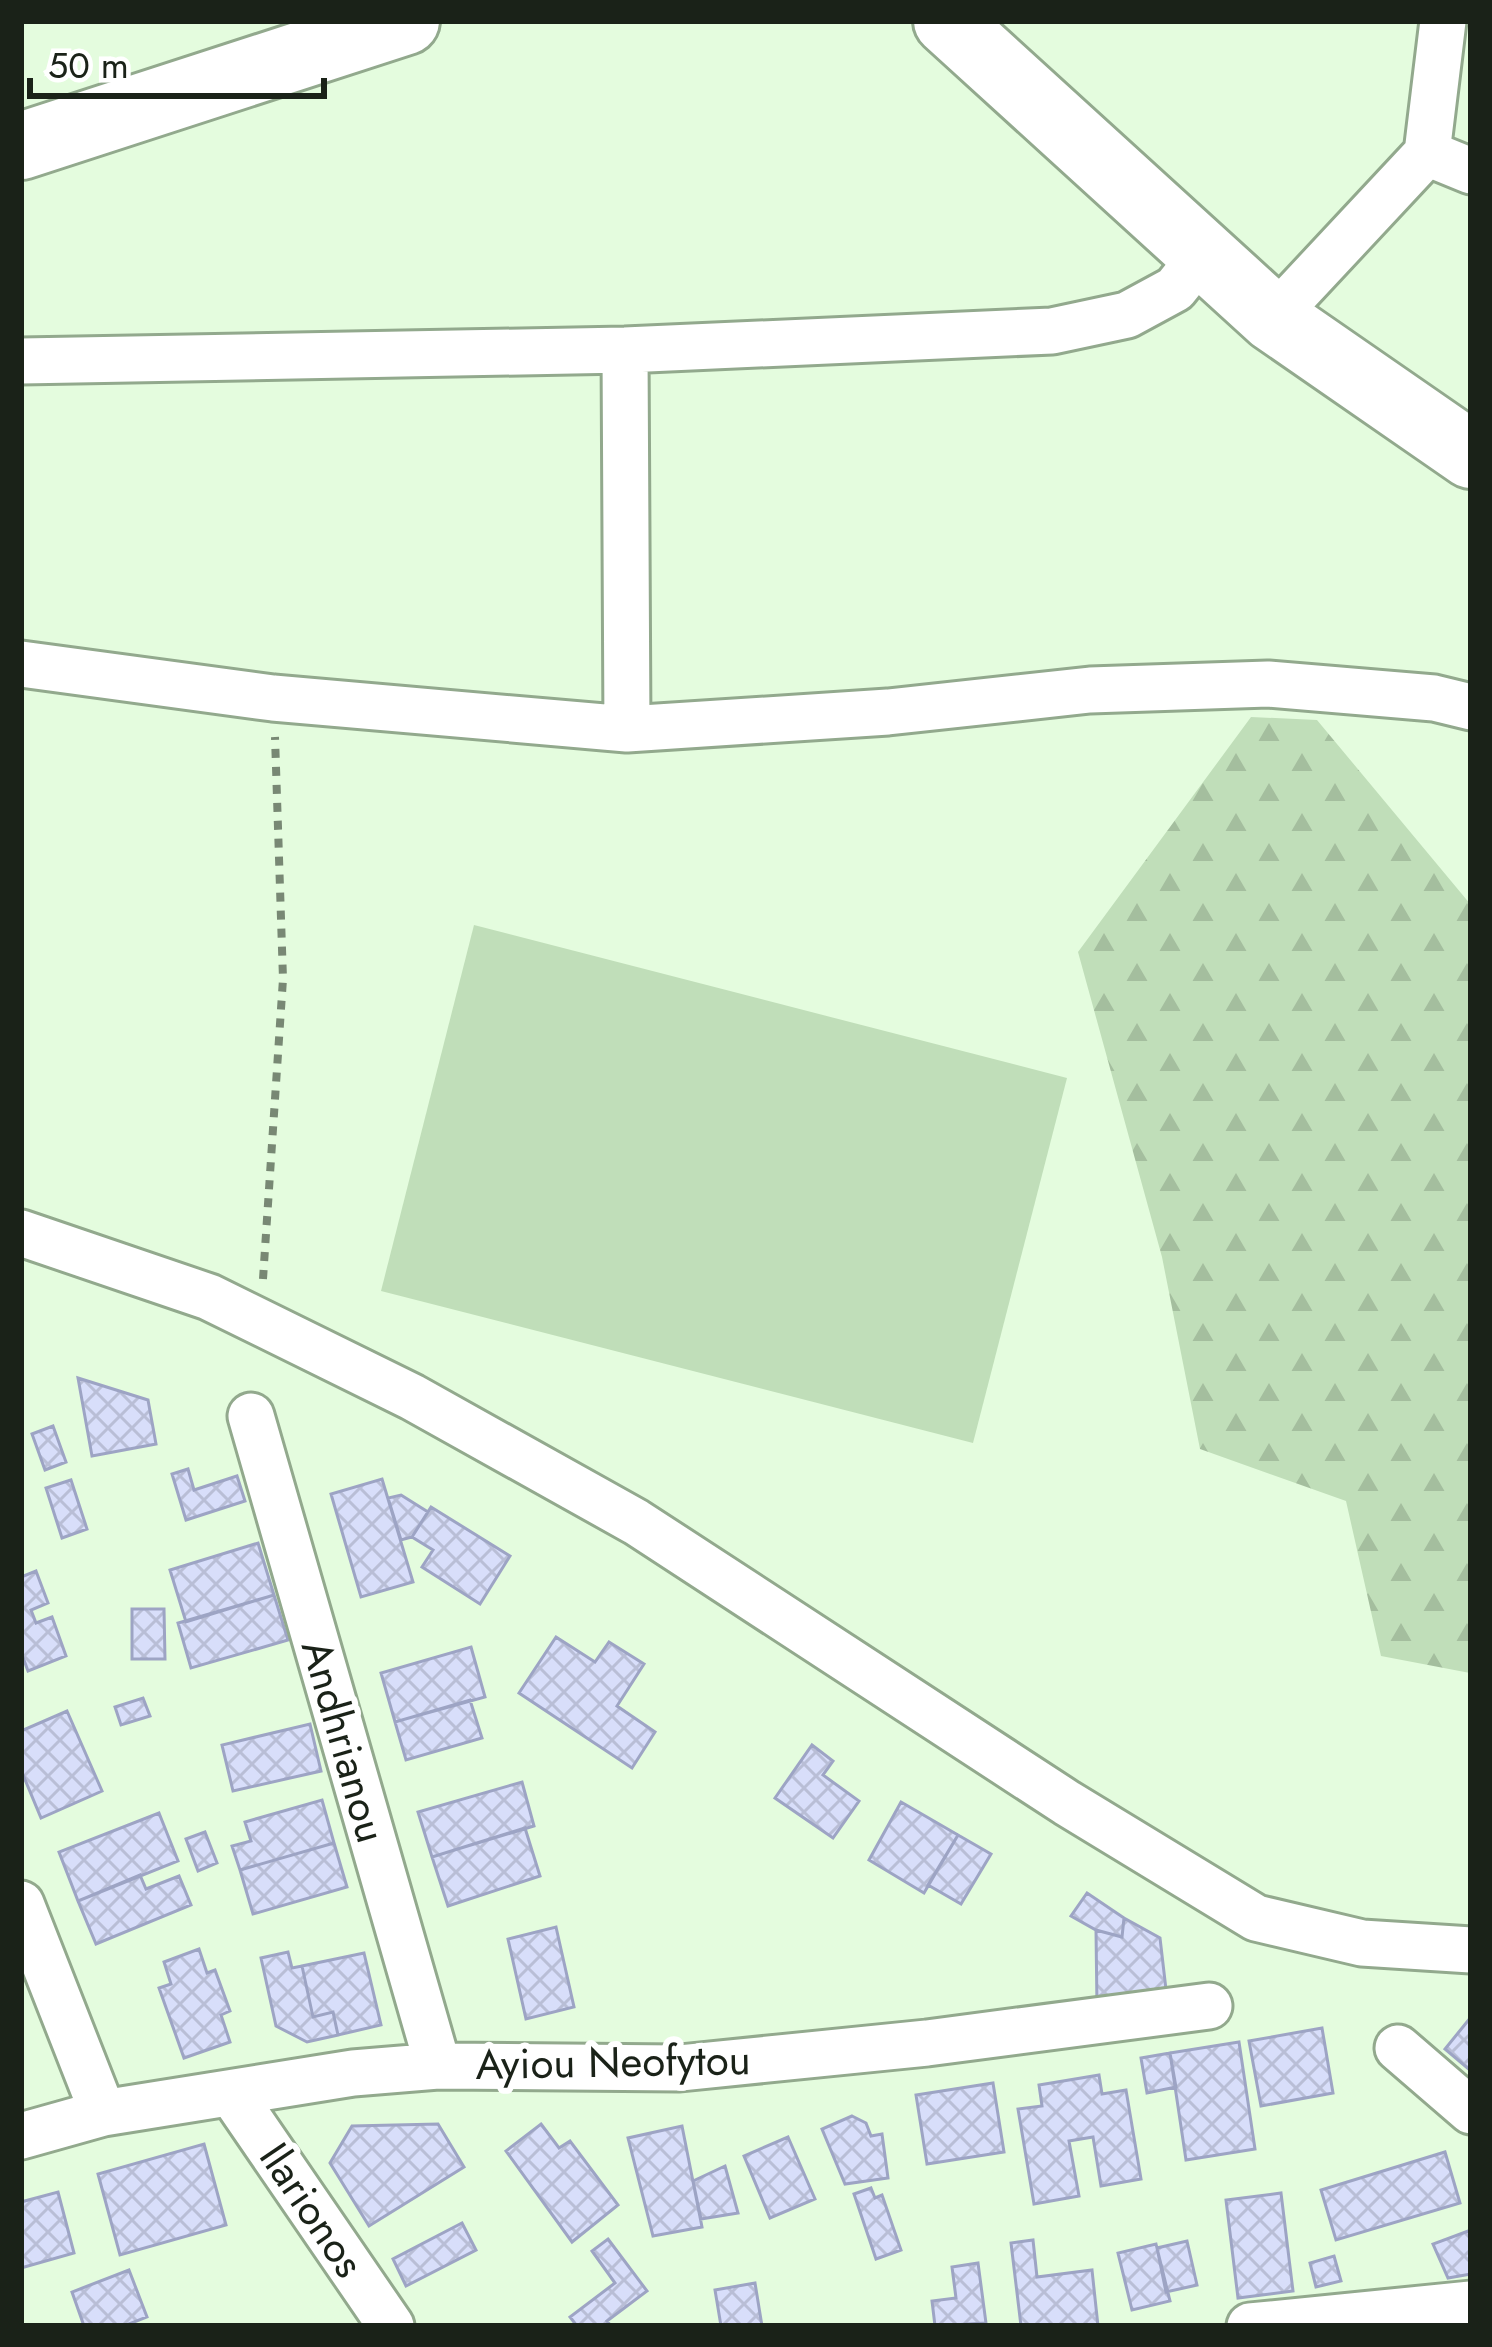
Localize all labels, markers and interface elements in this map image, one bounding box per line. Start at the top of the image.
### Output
scale bar [30,24,324,98]
text: 50 m [48,39,129,91]
street label: Andhrianou [286,1632,402,1850]
street label: Ayiou Neofytou [475,2029,751,2095]
street label: Ilarionos [245,2131,379,2289]

